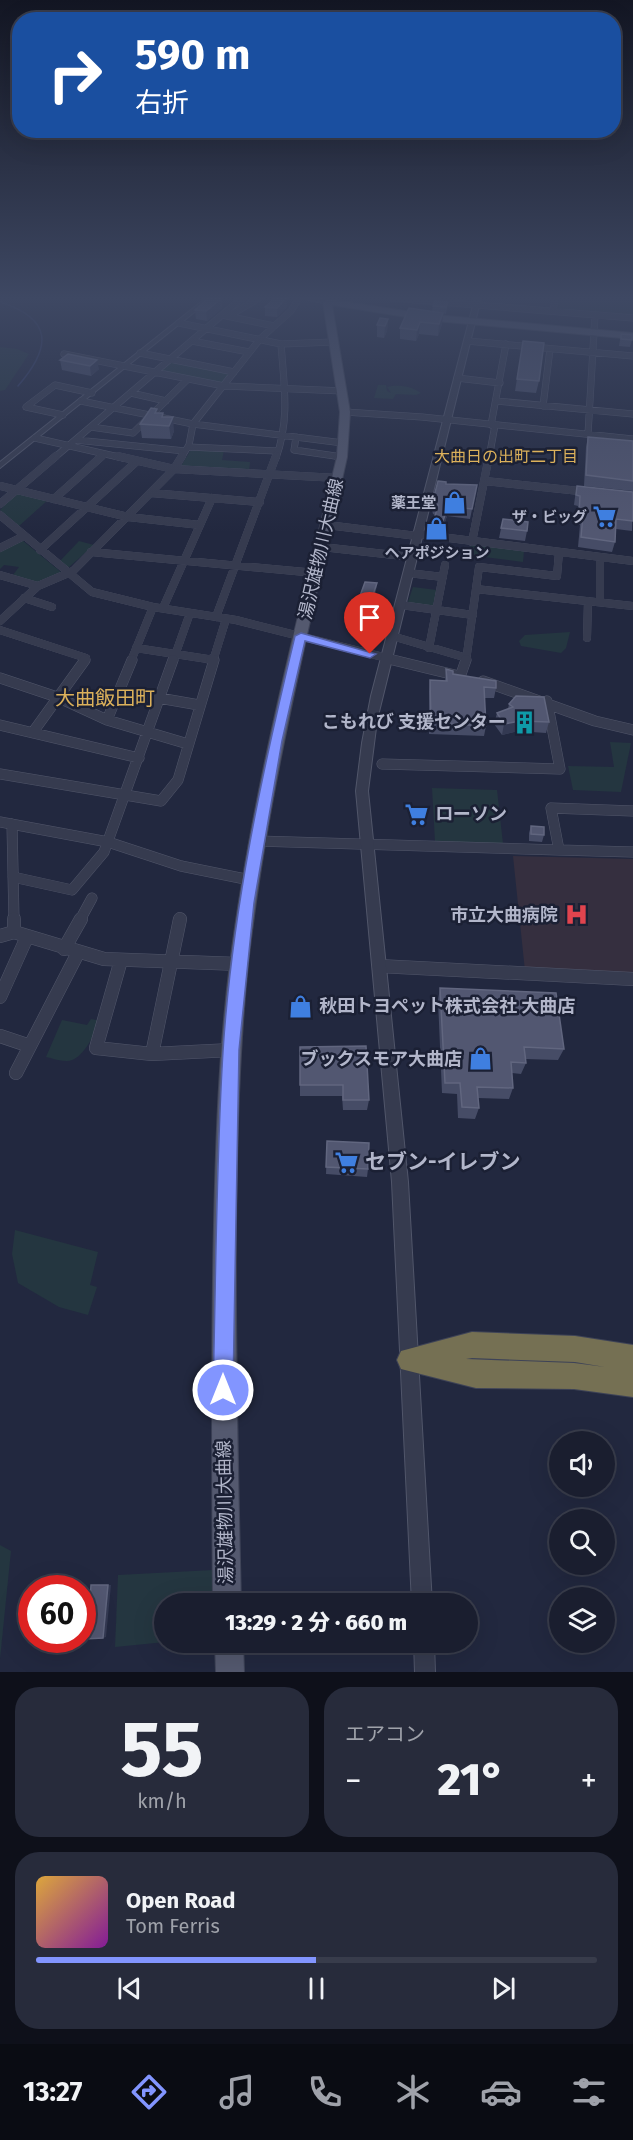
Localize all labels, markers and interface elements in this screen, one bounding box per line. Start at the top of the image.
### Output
text: 590 m [135,30,250,80]
icon: right [36,36,114,114]
text: 右折 [135,87,189,119]
district label: 大曲日の出町二丁目 [434,447,578,466]
street label: 湯沢雄物川大曲線 [294,476,348,622]
shop icon: 薬王堂 [441,490,467,516]
place label: 薬王堂 [391,494,436,512]
supermarket icon: ザ・ビッグ [592,504,618,530]
place label: ザ・ビッグ [512,508,587,526]
shop icon: ヘアポジション [424,516,450,542]
place label: ヘアポジション [384,544,490,562]
pin [344,592,395,654]
icon: arrive [353,601,386,634]
district label: 大曲飯田町 [55,686,155,710]
building icon: こもれび 支援センター [511,709,537,735]
place label: こもれび 支援センター [322,711,506,733]
supermarket icon: ローソン [404,801,430,827]
place label: ローソン [435,803,507,825]
hospital icon: 市立大曲病院 [563,902,589,928]
place label: 市立大曲病院 [450,904,558,926]
shop icon: 秋田トヨペット株式会社 大曲店 [288,993,314,1019]
place label: 秋田トヨペット株式会社 大曲店 [319,995,575,1017]
shop icon: ブックスモア大曲店 [467,1046,493,1072]
place label: ブックスモア大曲店 [301,1048,462,1070]
supermarket icon: セブン-イレブン [334,1149,360,1175]
place label: セブン-イレブン [365,1149,521,1175]
position arrow [191,1358,255,1422]
map controls [549,1431,615,1653]
button: sound [549,1431,615,1497]
street label: 湯沢雄物川大曲線 [213,1440,237,1584]
button: search [549,1509,615,1575]
speed limit sign: 60 [18,1575,96,1653]
button: layers [549,1587,615,1653]
text: 13:29 · 2 分 · 660 m [225,1609,407,1636]
text: 55 [120,1703,204,1797]
text: エアコン [345,1722,425,1746]
text: 21° [437,1753,505,1807]
text: − [345,1761,362,1801]
text: + [581,1761,597,1801]
text: km/h [137,1789,187,1813]
text: Open Road [126,1887,236,1914]
text: Tom Ferris [126,1914,220,1938]
icon: previous [113,1972,146,2005]
icon: pause [300,1972,333,2005]
icon: next [487,1972,520,2005]
icon: directions [128,2071,170,2113]
icon: music [216,2071,258,2113]
icon: phone [304,2071,346,2113]
icon: climate [392,2071,434,2113]
icon: car [480,2071,522,2113]
icon: filters [568,2071,610,2113]
text: 13:27 [23,2076,82,2108]

